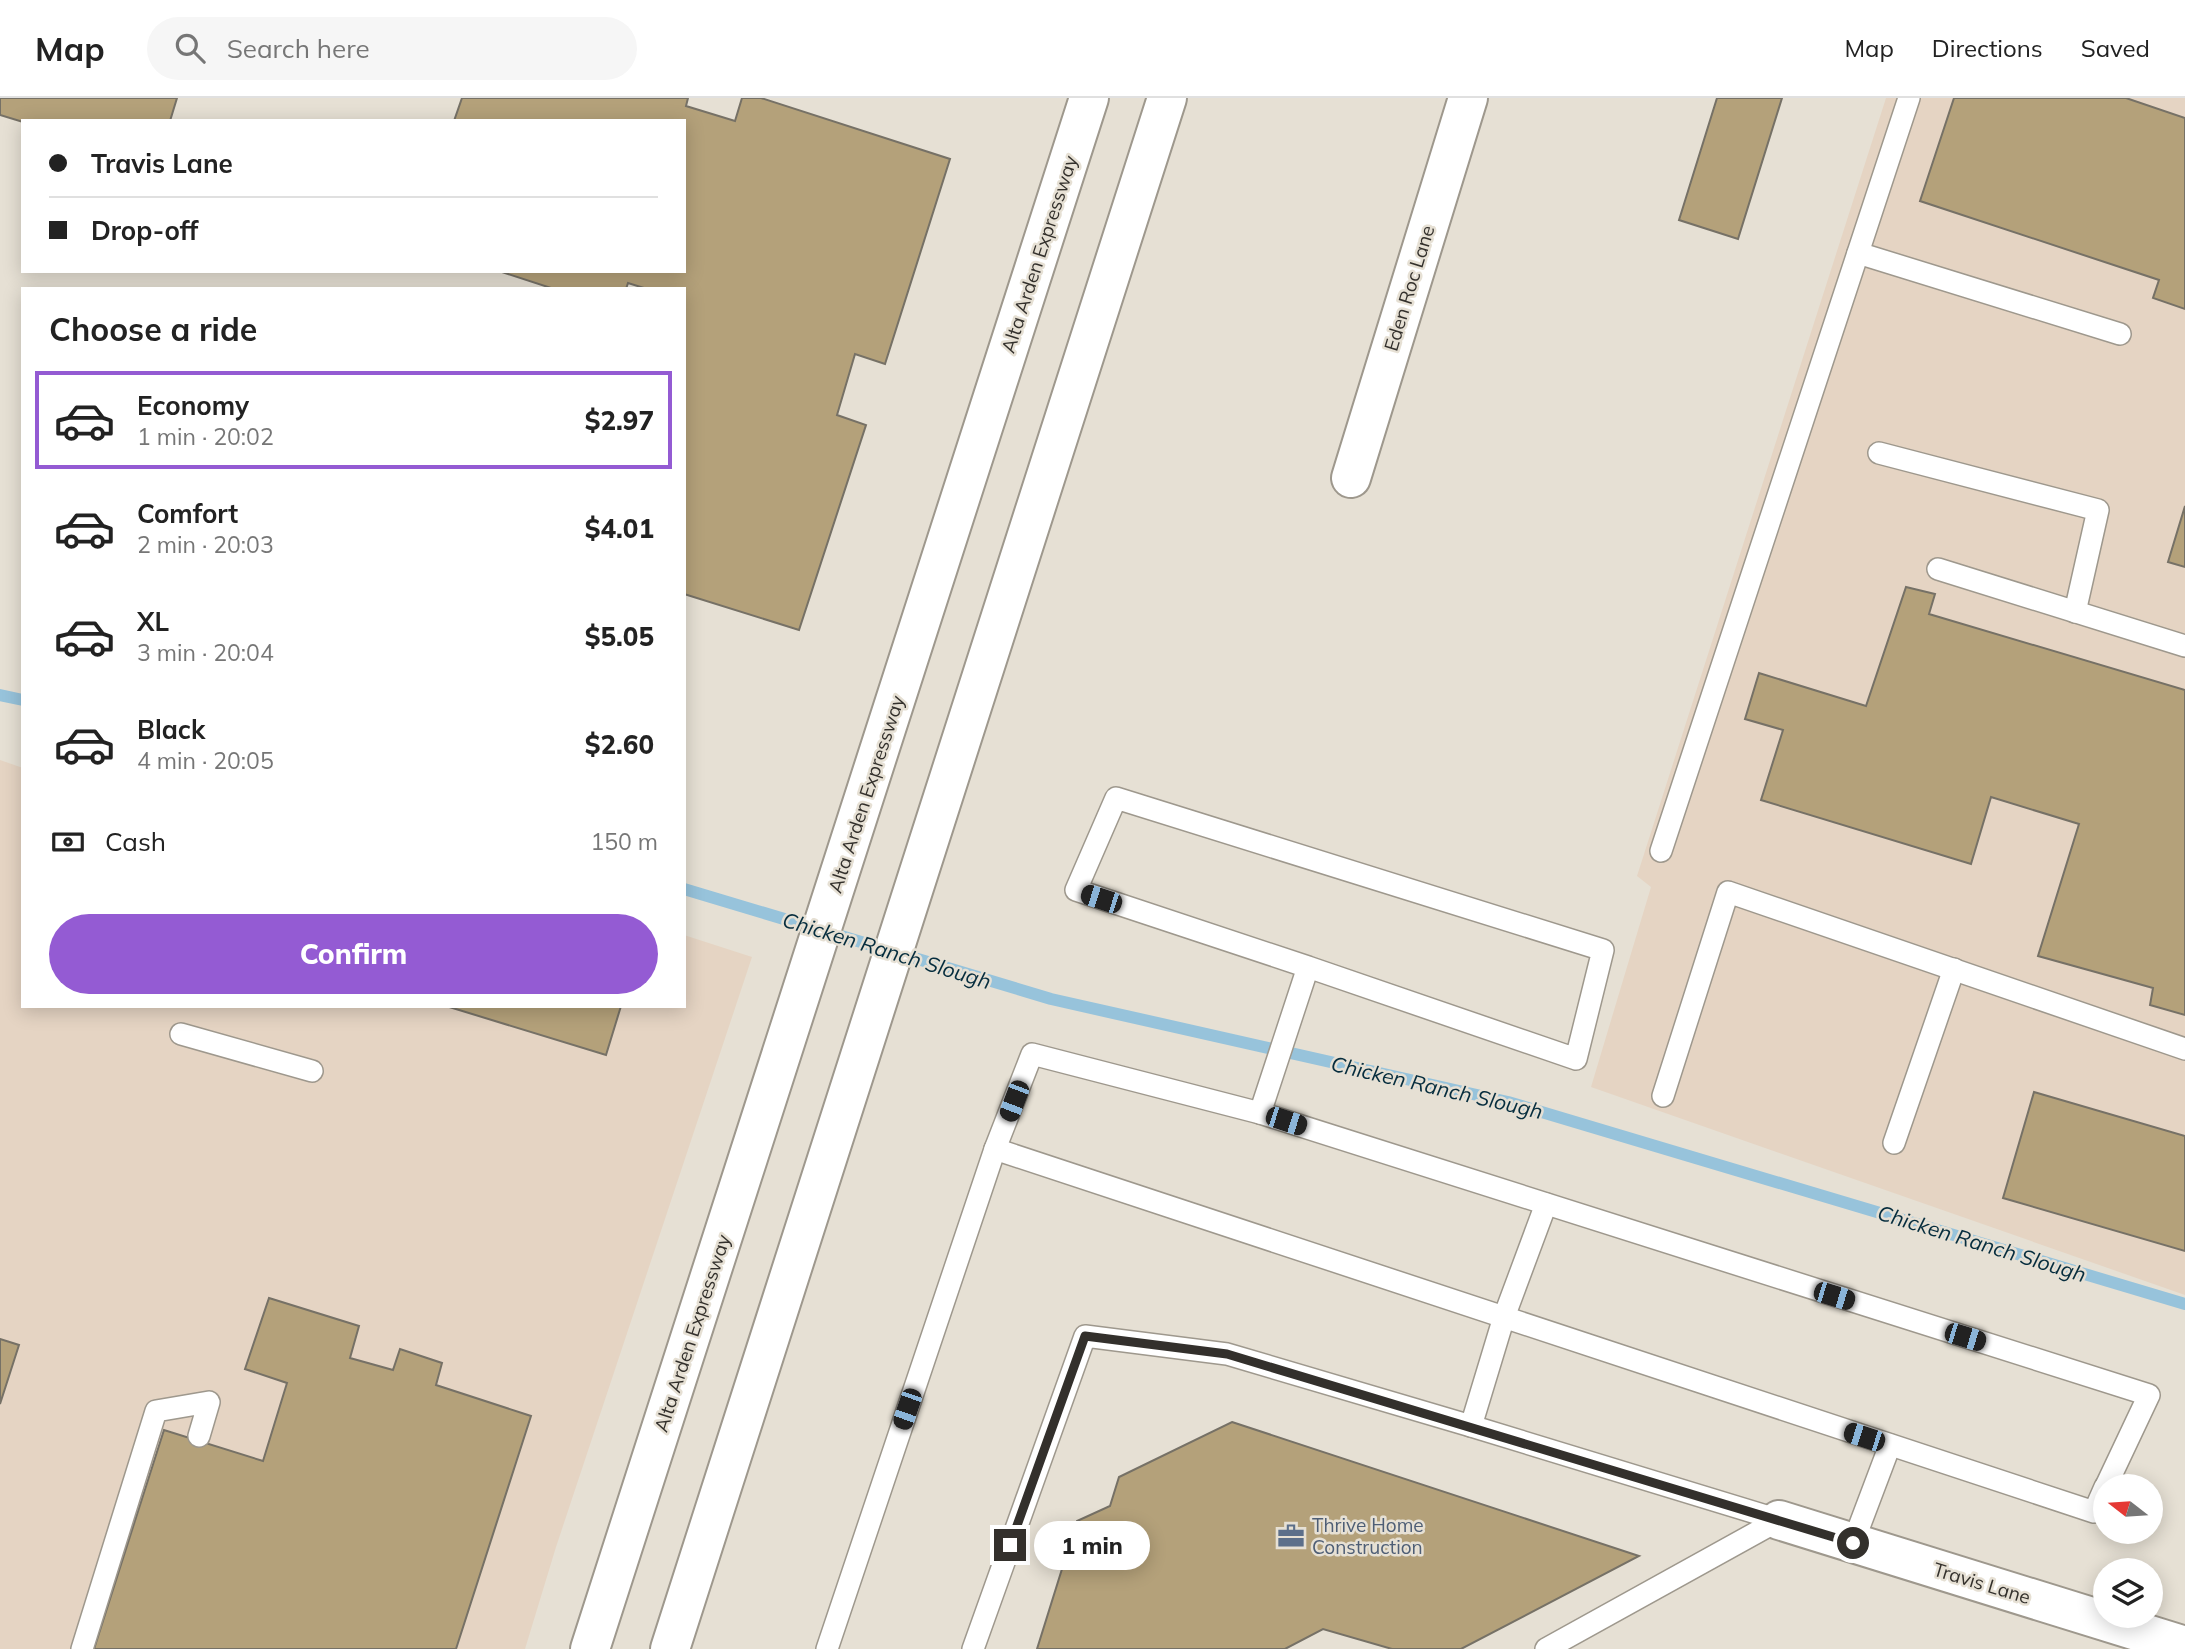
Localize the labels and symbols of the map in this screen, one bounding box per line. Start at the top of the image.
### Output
street label: Alta Arden Expressway [996,152,1082,356]
street label: Eden Roc Lane [1378,222,1440,354]
street label: Alta Arden Expressway [823,692,909,896]
car [1078,883,1125,915]
water label: Chicken Ranch Slough [780,906,994,994]
water label: Chicken Ranch Slough [1329,1050,1545,1124]
car [997,1078,1032,1124]
car [1263,1105,1310,1137]
water label: Chicken Ranch Slough [1875,1199,2089,1287]
street label: Alta Arden Expressway [649,1231,735,1435]
car [1811,1280,1858,1312]
car [1942,1321,1989,1353]
car [891,1386,924,1432]
car [1841,1421,1888,1453]
north arrow [2093,1474,2163,1544]
place label: Thrive Home Construction [1312,1513,1424,1559]
callout: 1 min [1034,1520,1150,1570]
office icon: Thrive Home Construction [1276,1521,1306,1551]
route start [1837,1527,1869,1559]
route end [994,1529,1026,1561]
street label: Travis Lane [1931,1557,2033,1609]

